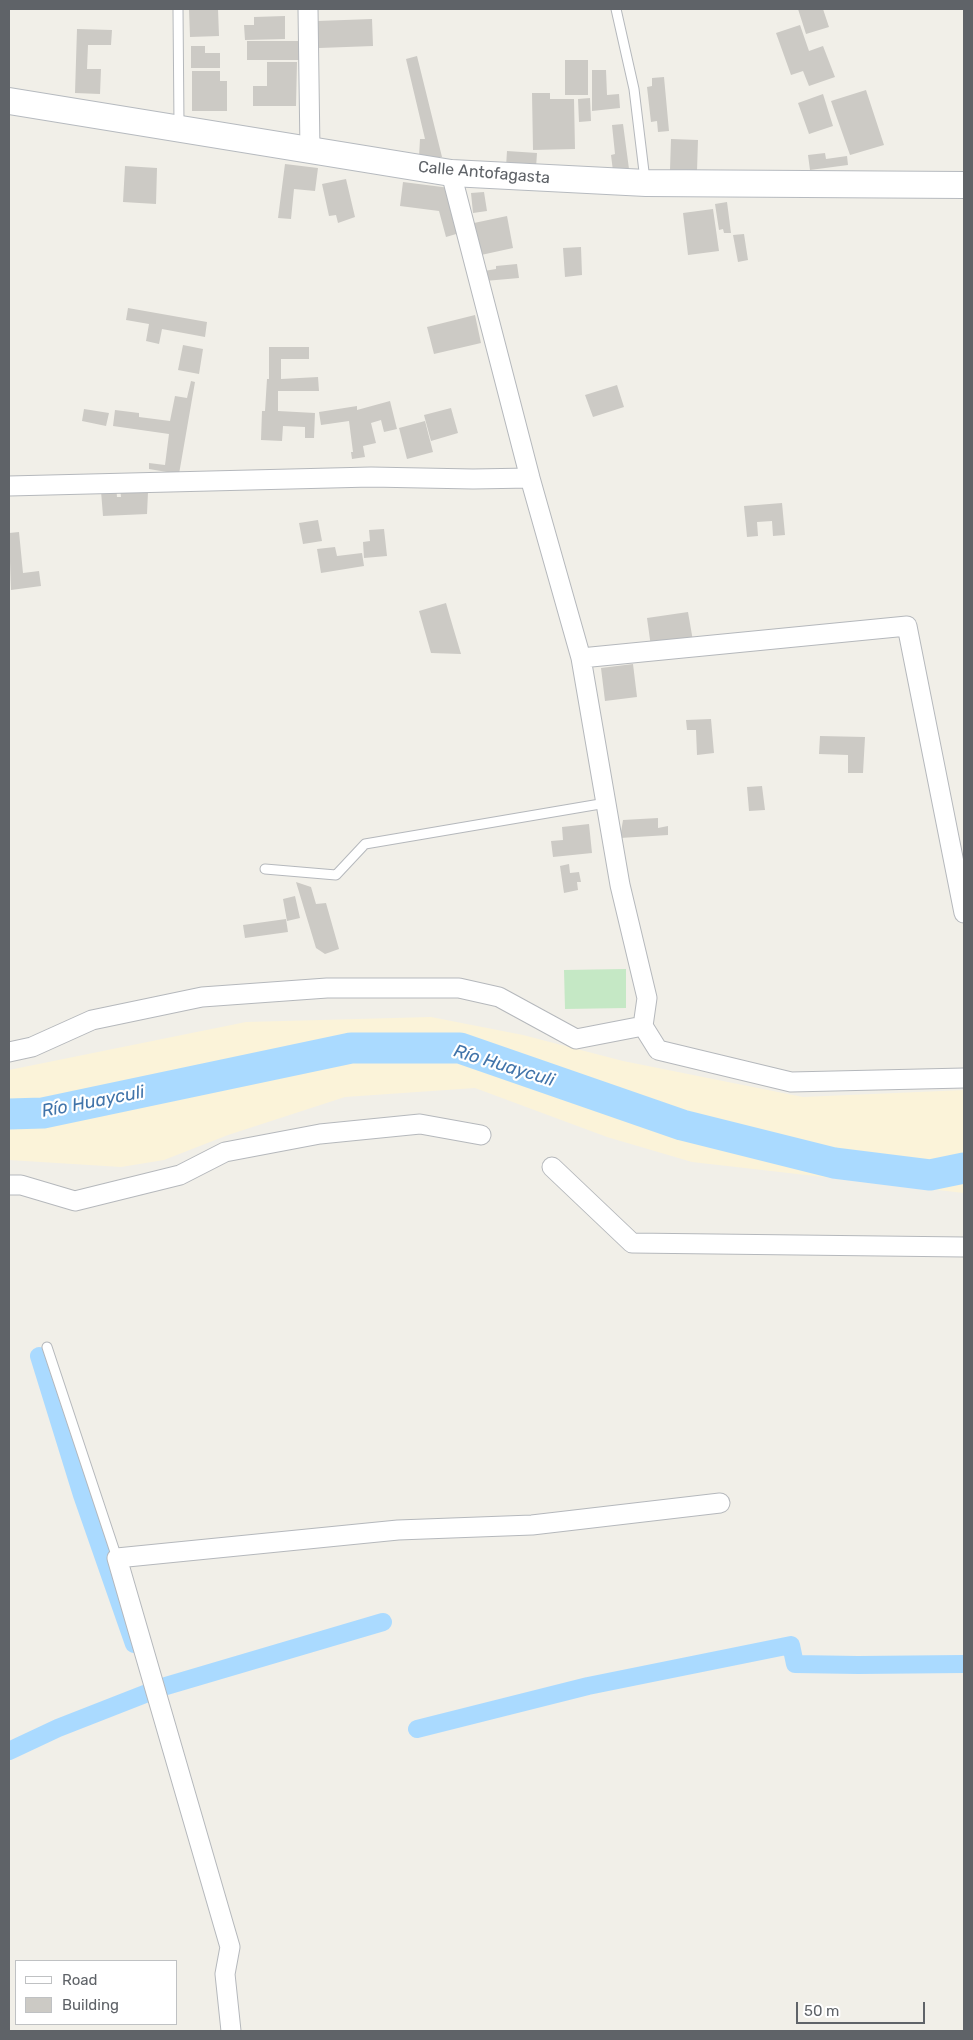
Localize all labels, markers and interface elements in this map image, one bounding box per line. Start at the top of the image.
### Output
street label: Calle Antofagasta [417,158,551,188]
water label: Río Huayculi [451,1040,557,1092]
water label: Río Huayculi [40,1081,146,1123]
legend [15,1960,178,2025]
text: Road [62,1971,98,1989]
scale bar [798,1992,927,2024]
text: Building [62,1996,119,2014]
text: 50 m [804,2002,839,2020]

